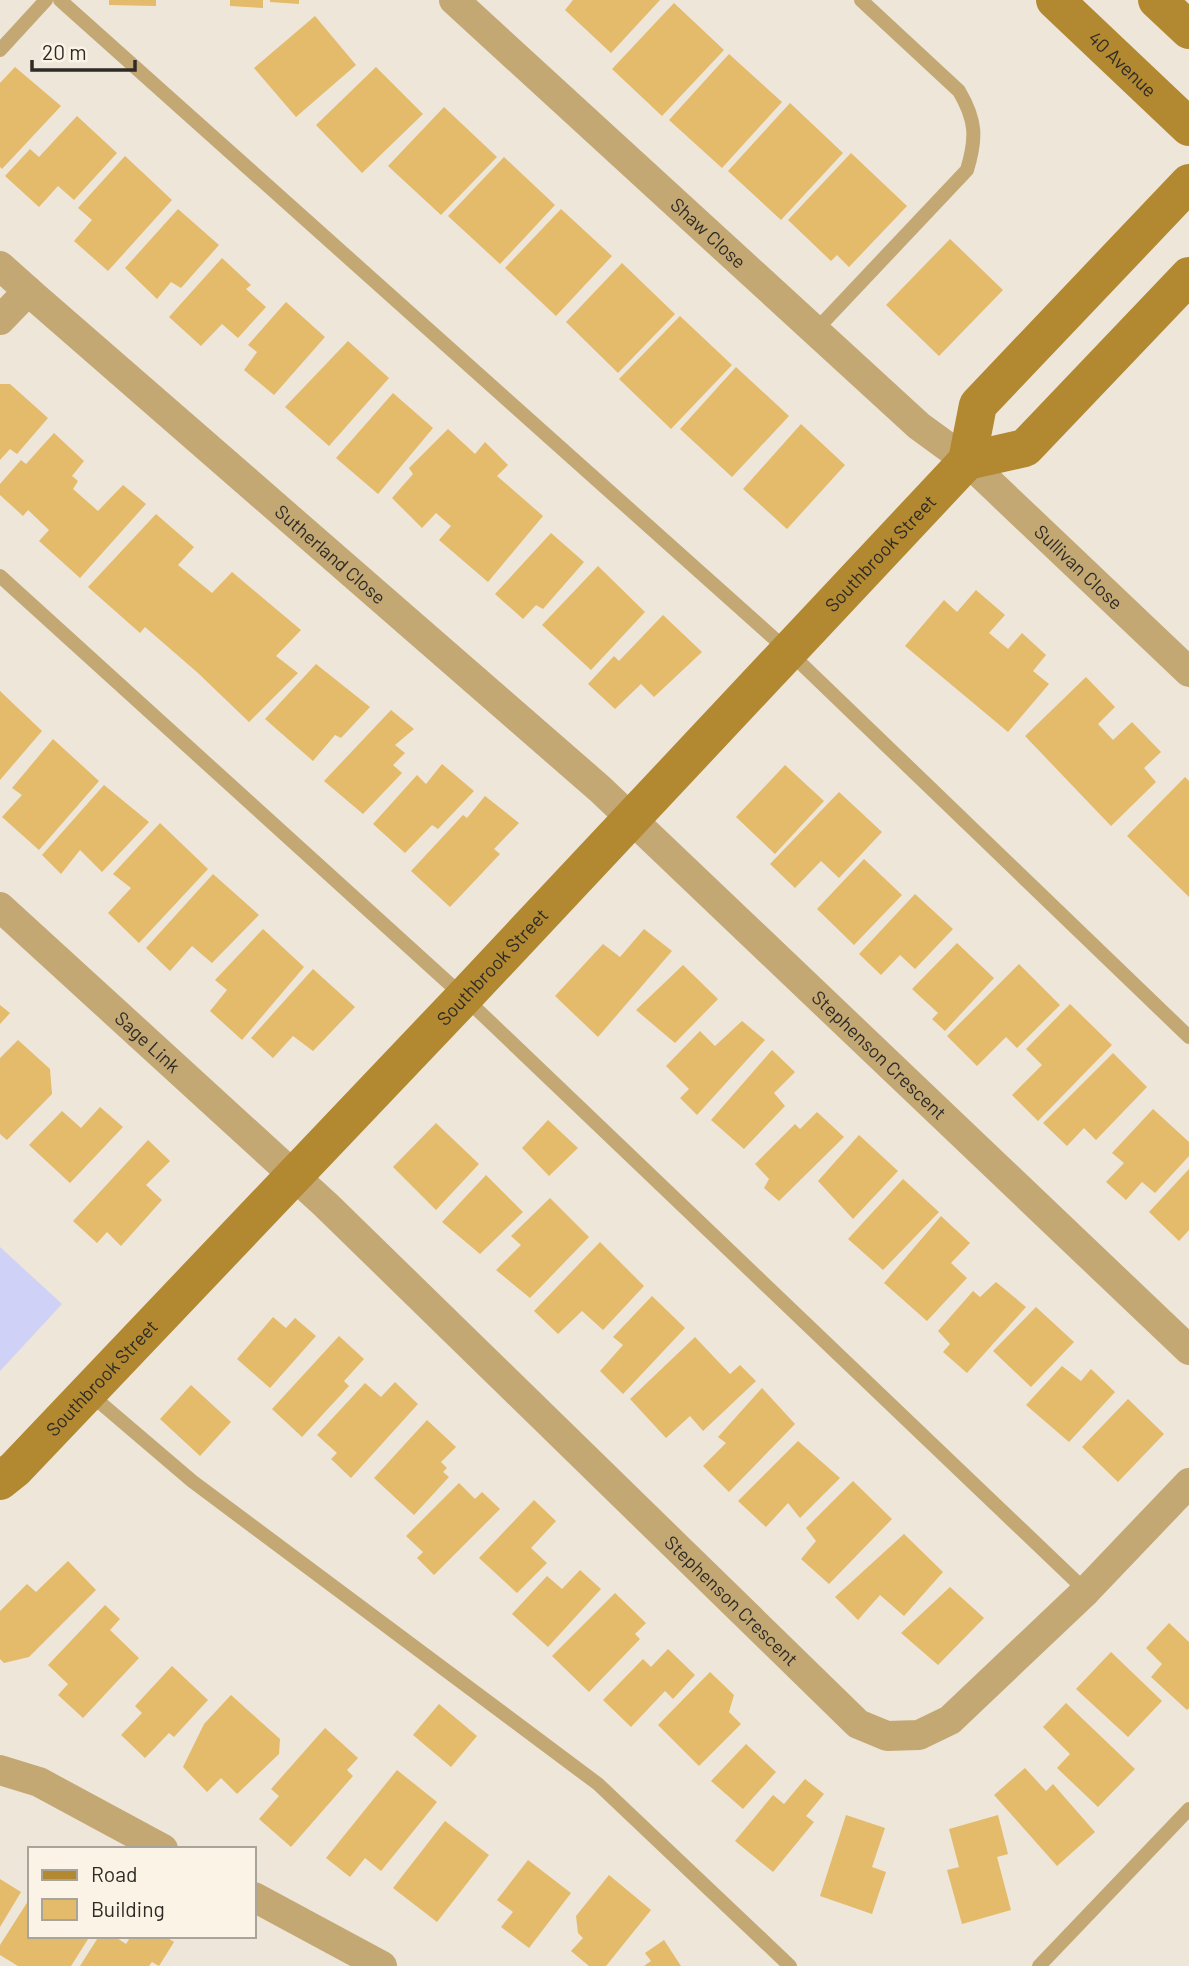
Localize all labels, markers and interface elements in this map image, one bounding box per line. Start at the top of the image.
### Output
street label: 40 Avenue [1084,26,1162,101]
scale bar [32,28,135,72]
text: 20 m [42,39,87,64]
street label: Shaw Close [666,192,751,273]
street label: Southbrook Street [820,490,940,616]
street label: Sutherland Close [271,500,391,608]
street label: Sullivan Close [1030,519,1128,614]
street label: Southbrook Street [431,903,552,1030]
street label: Stephenson Crescent [808,985,952,1124]
street label: Sage Link [111,1006,185,1077]
street label: Southbrook Street [41,1315,162,1441]
street label: Stephenson Crescent [660,1530,803,1670]
legend [28,1847,256,1938]
text: Road [91,1861,137,1886]
text: Building [91,1896,165,1921]

